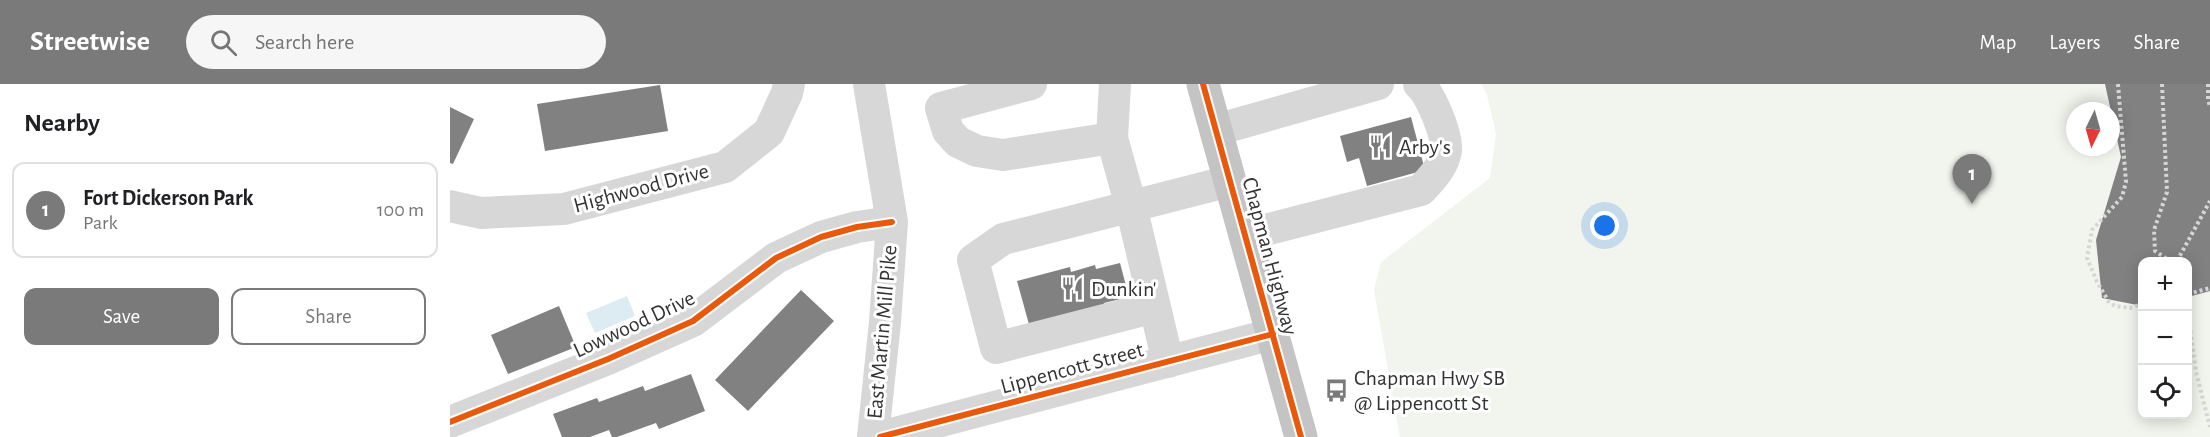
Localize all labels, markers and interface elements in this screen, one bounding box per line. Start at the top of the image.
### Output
search box [186,15,606,69]
icon: search [207,26,240,59]
text: Streetwise [30,28,150,56]
text: Search here [255,31,354,53]
text: Map [1980,32,2016,53]
text: Layers [2049,32,2100,53]
text: Share [2133,32,2180,53]
north arrow [2066,102,2120,156]
text: Nearby [24,110,100,136]
restaurant icon: Arby's [1368,134,1394,160]
place label: Arby's [1399,136,1451,158]
pin: 1 [1952,154,1991,204]
street label: Highwood Drive [571,159,711,217]
street label: Chapman Highway [1238,175,1302,338]
text: Fort Dickerson Park [83,187,253,209]
text: 1 [42,200,49,220]
text: 100 m [377,200,424,220]
your location [1590,211,1619,240]
text: Park [83,213,118,233]
street label: East Martin Mill Pike [863,244,901,420]
map controls [2138,257,2192,419]
button: + [2138,257,2192,311]
restaurant icon: Dunkin' [1060,276,1086,302]
place label: Dunkin' [1091,278,1157,300]
street label: Lowwood Drive [570,286,698,362]
button: Save [24,288,219,345]
button: Share [231,288,426,345]
button: − [2138,311,2192,365]
street label: Lippencott Street [998,338,1146,398]
button: locate [2138,365,2192,419]
place label: Chapman Hwy SB @ Lippencott St [1354,367,1505,414]
bus stop icon: Chapman Hwy SB @ Lippencott St [1323,378,1349,404]

